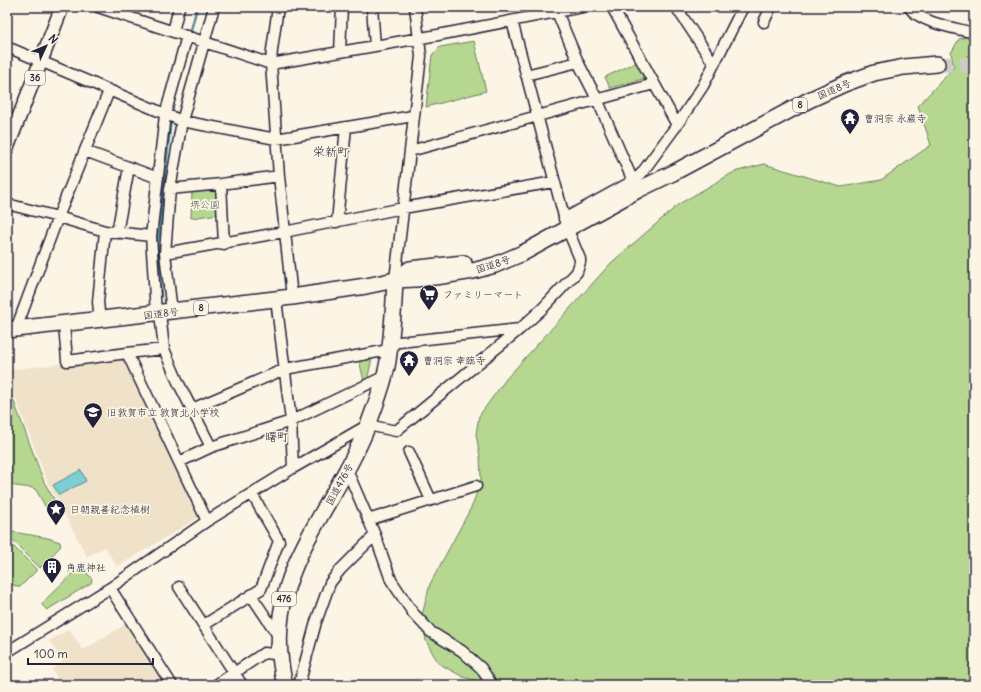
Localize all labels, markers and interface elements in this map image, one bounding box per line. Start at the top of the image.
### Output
north arrow [26,26,66,66]
text: N [46,31,61,47]
road number: 36 [25,71,45,85]
street label: 国道8号 [815,76,853,102]
road number: 8 [793,98,807,112]
temple icon: 曹洞宗 永巌寺 [839,107,861,135]
place label: 曹洞宗 永巌寺 [864,112,926,125]
district label: 栄新町 [313,144,349,159]
park label: 堺公園 [190,198,220,211]
street label: 国道8号 [474,253,512,276]
supermarket icon: ファミリーマート [418,283,440,311]
place label: ファミリーマート [443,288,523,301]
road number: 8 [194,301,208,315]
street label: 国道8号 [143,305,180,322]
temple icon: 曹洞宗 幸臨寺 [398,349,420,377]
place label: 曹洞宗 幸臨寺 [423,354,485,367]
school or university icon: 旧敦賀市立 敦賀北小学校 [82,401,104,429]
place label: 旧敦賀市立 敦賀北小学校 [107,406,219,419]
district label: 曙町 [265,429,289,444]
street label: 国道476号 [323,461,356,508]
place icon: 日朝親善紀念植樹 [45,498,67,526]
place label: 日朝親善紀念植樹 [70,503,150,516]
building icon: 角鹿神社 [41,556,63,584]
place label: 角鹿神社 [66,561,106,574]
road number: 476 [272,592,296,606]
scale bar [28,640,153,666]
text: 100 m [34,646,68,661]

